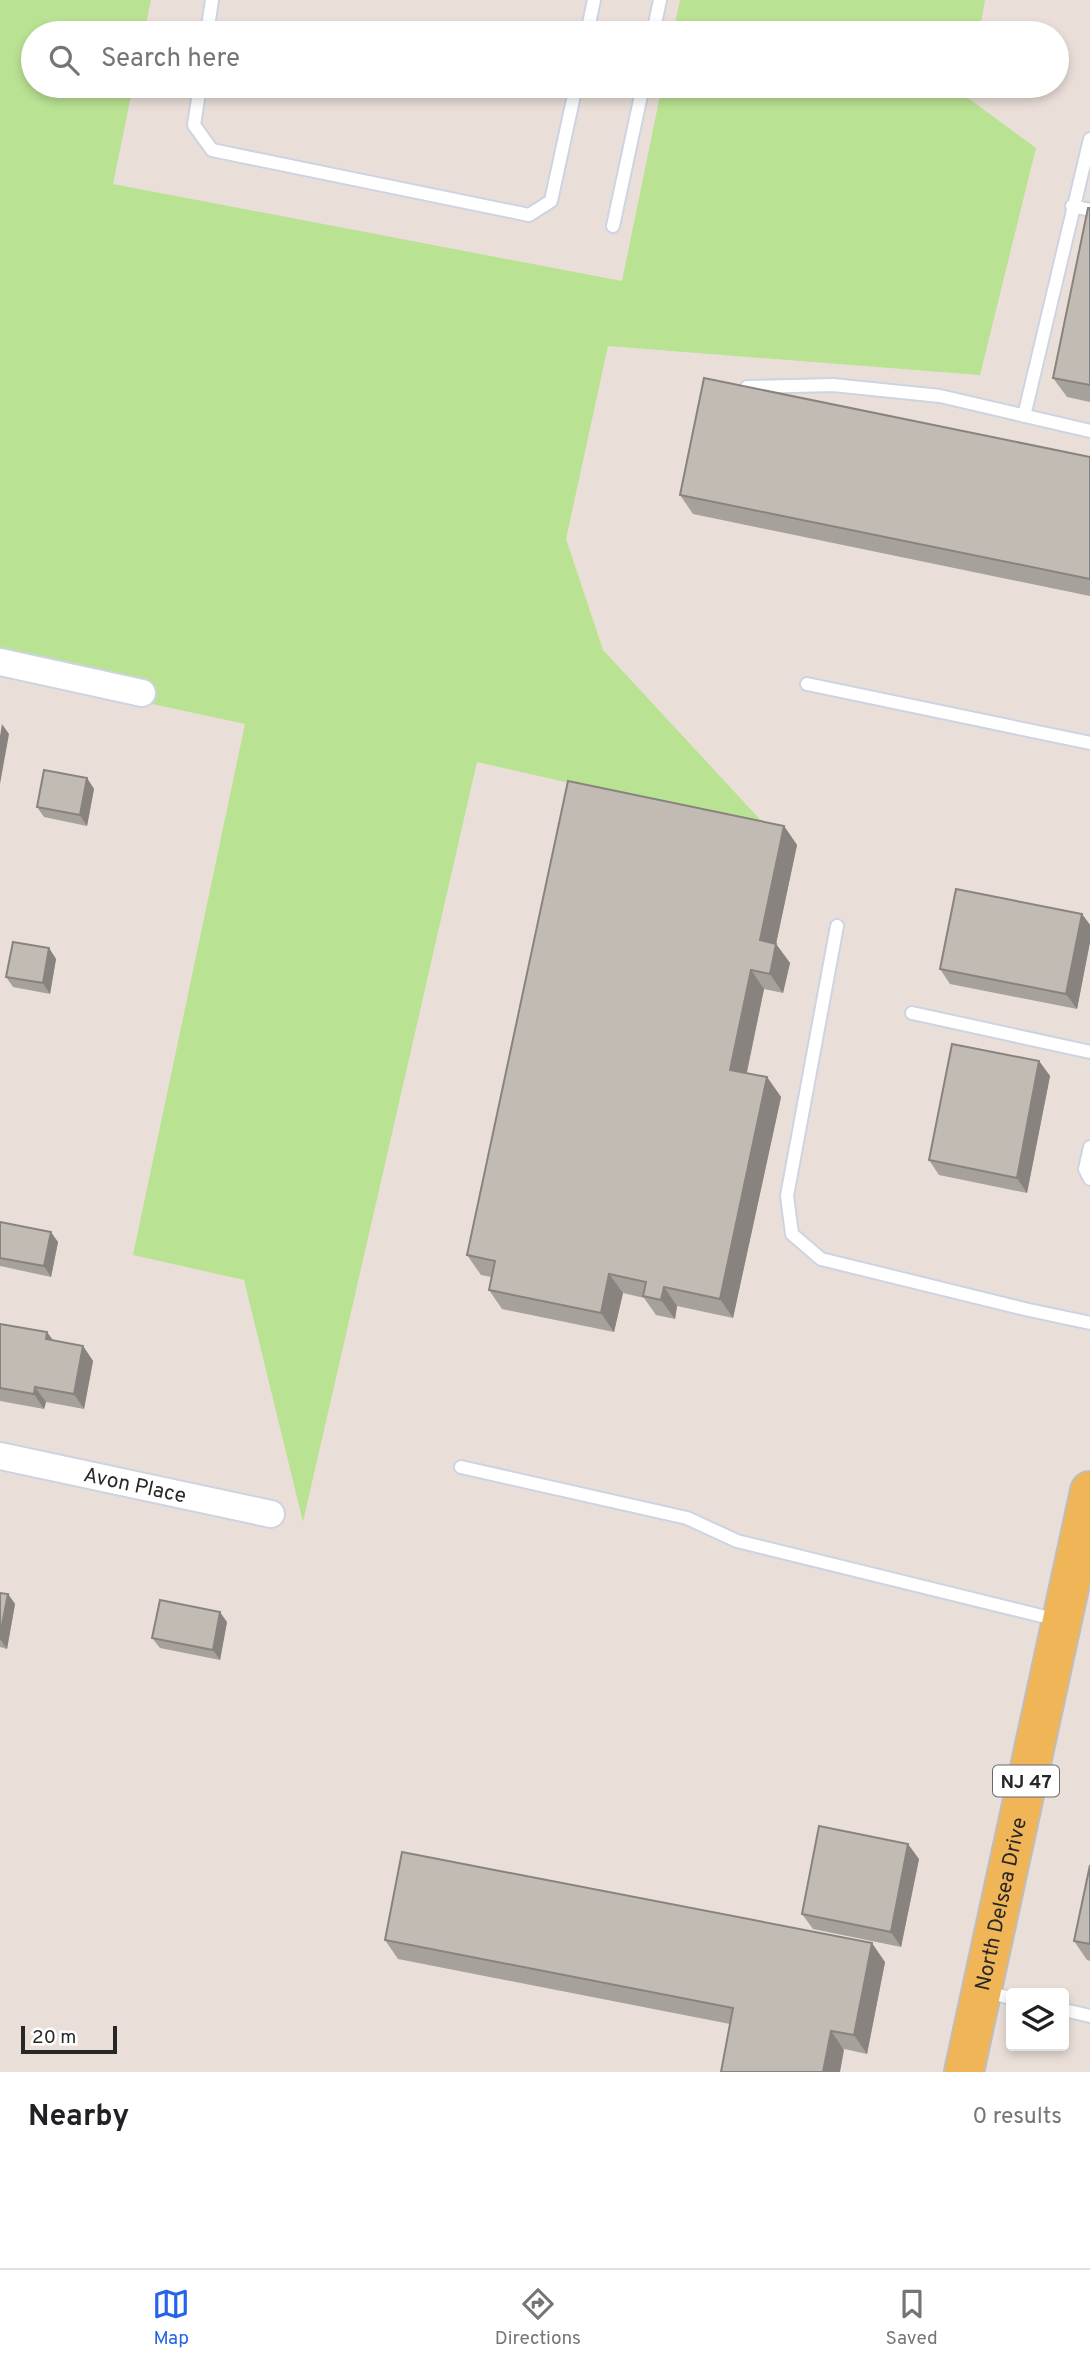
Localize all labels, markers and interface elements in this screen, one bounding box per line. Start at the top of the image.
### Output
search box [21,21,1069,98]
icon: search [45,41,83,79]
text: Search here [101,43,240,76]
street label: Avon Place [81,1462,188,1510]
road number: NJ 47 [993,1765,1059,1796]
street label: North Delsea Drive [970,1815,1034,1994]
map controls [1006,1988,1069,2051]
button: layers [1006,1988,1069,2051]
scale bar [21,2023,117,2055]
text: 20 m [32,2026,76,2050]
text: Nearby [28,2099,129,2136]
text: 0 results [973,2103,1062,2132]
tab: Map [152,2285,190,2351]
tab: Directions [495,2285,581,2351]
tab: Saved [886,2285,938,2351]

